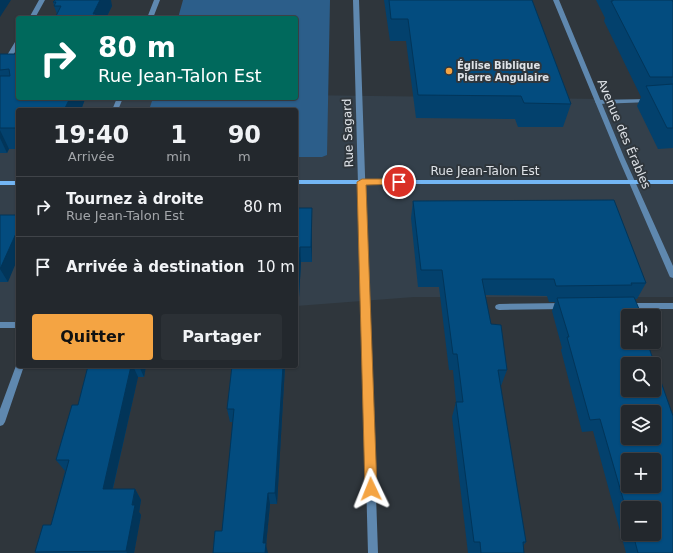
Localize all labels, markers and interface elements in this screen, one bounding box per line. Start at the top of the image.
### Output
text: 80 m [98,31,176,64]
icon: right [32,32,84,84]
place label: Église Biblique Pierre Angulaire [457,59,549,83]
text: Rue Jean-Talon Est [98,65,262,86]
marker: Église Biblique Pierre Angulaire [444,66,454,76]
street label: Avenue des Érables [595,77,654,191]
street label: Rue Sagard [340,98,356,168]
text: 19:40 [53,121,129,149]
text: 1 [170,121,187,149]
text: 90 [228,121,261,149]
text: Arrivée [68,149,114,164]
text: min [166,149,191,164]
text: m [238,149,251,164]
street label: Rue Jean-Talon Est [430,164,540,178]
pin [382,165,416,199]
icon: arrive [388,171,410,193]
text: Tournez à droite [66,190,204,208]
icon: right [32,196,54,218]
text: 80 m [244,198,282,216]
text: Rue Jean-Talon Est [66,208,184,223]
icon: arrive [32,256,54,278]
text: Arrivée à destination [66,258,244,276]
text: 10 m [256,258,295,276]
map controls [621,309,661,541]
button: sound [621,309,661,349]
button: Quitter [32,314,153,360]
button: Partager [161,314,282,360]
button: search [621,357,661,397]
button: layers [621,405,661,445]
button: + [621,453,661,493]
position arrow [350,468,392,510]
button: − [621,501,661,541]

